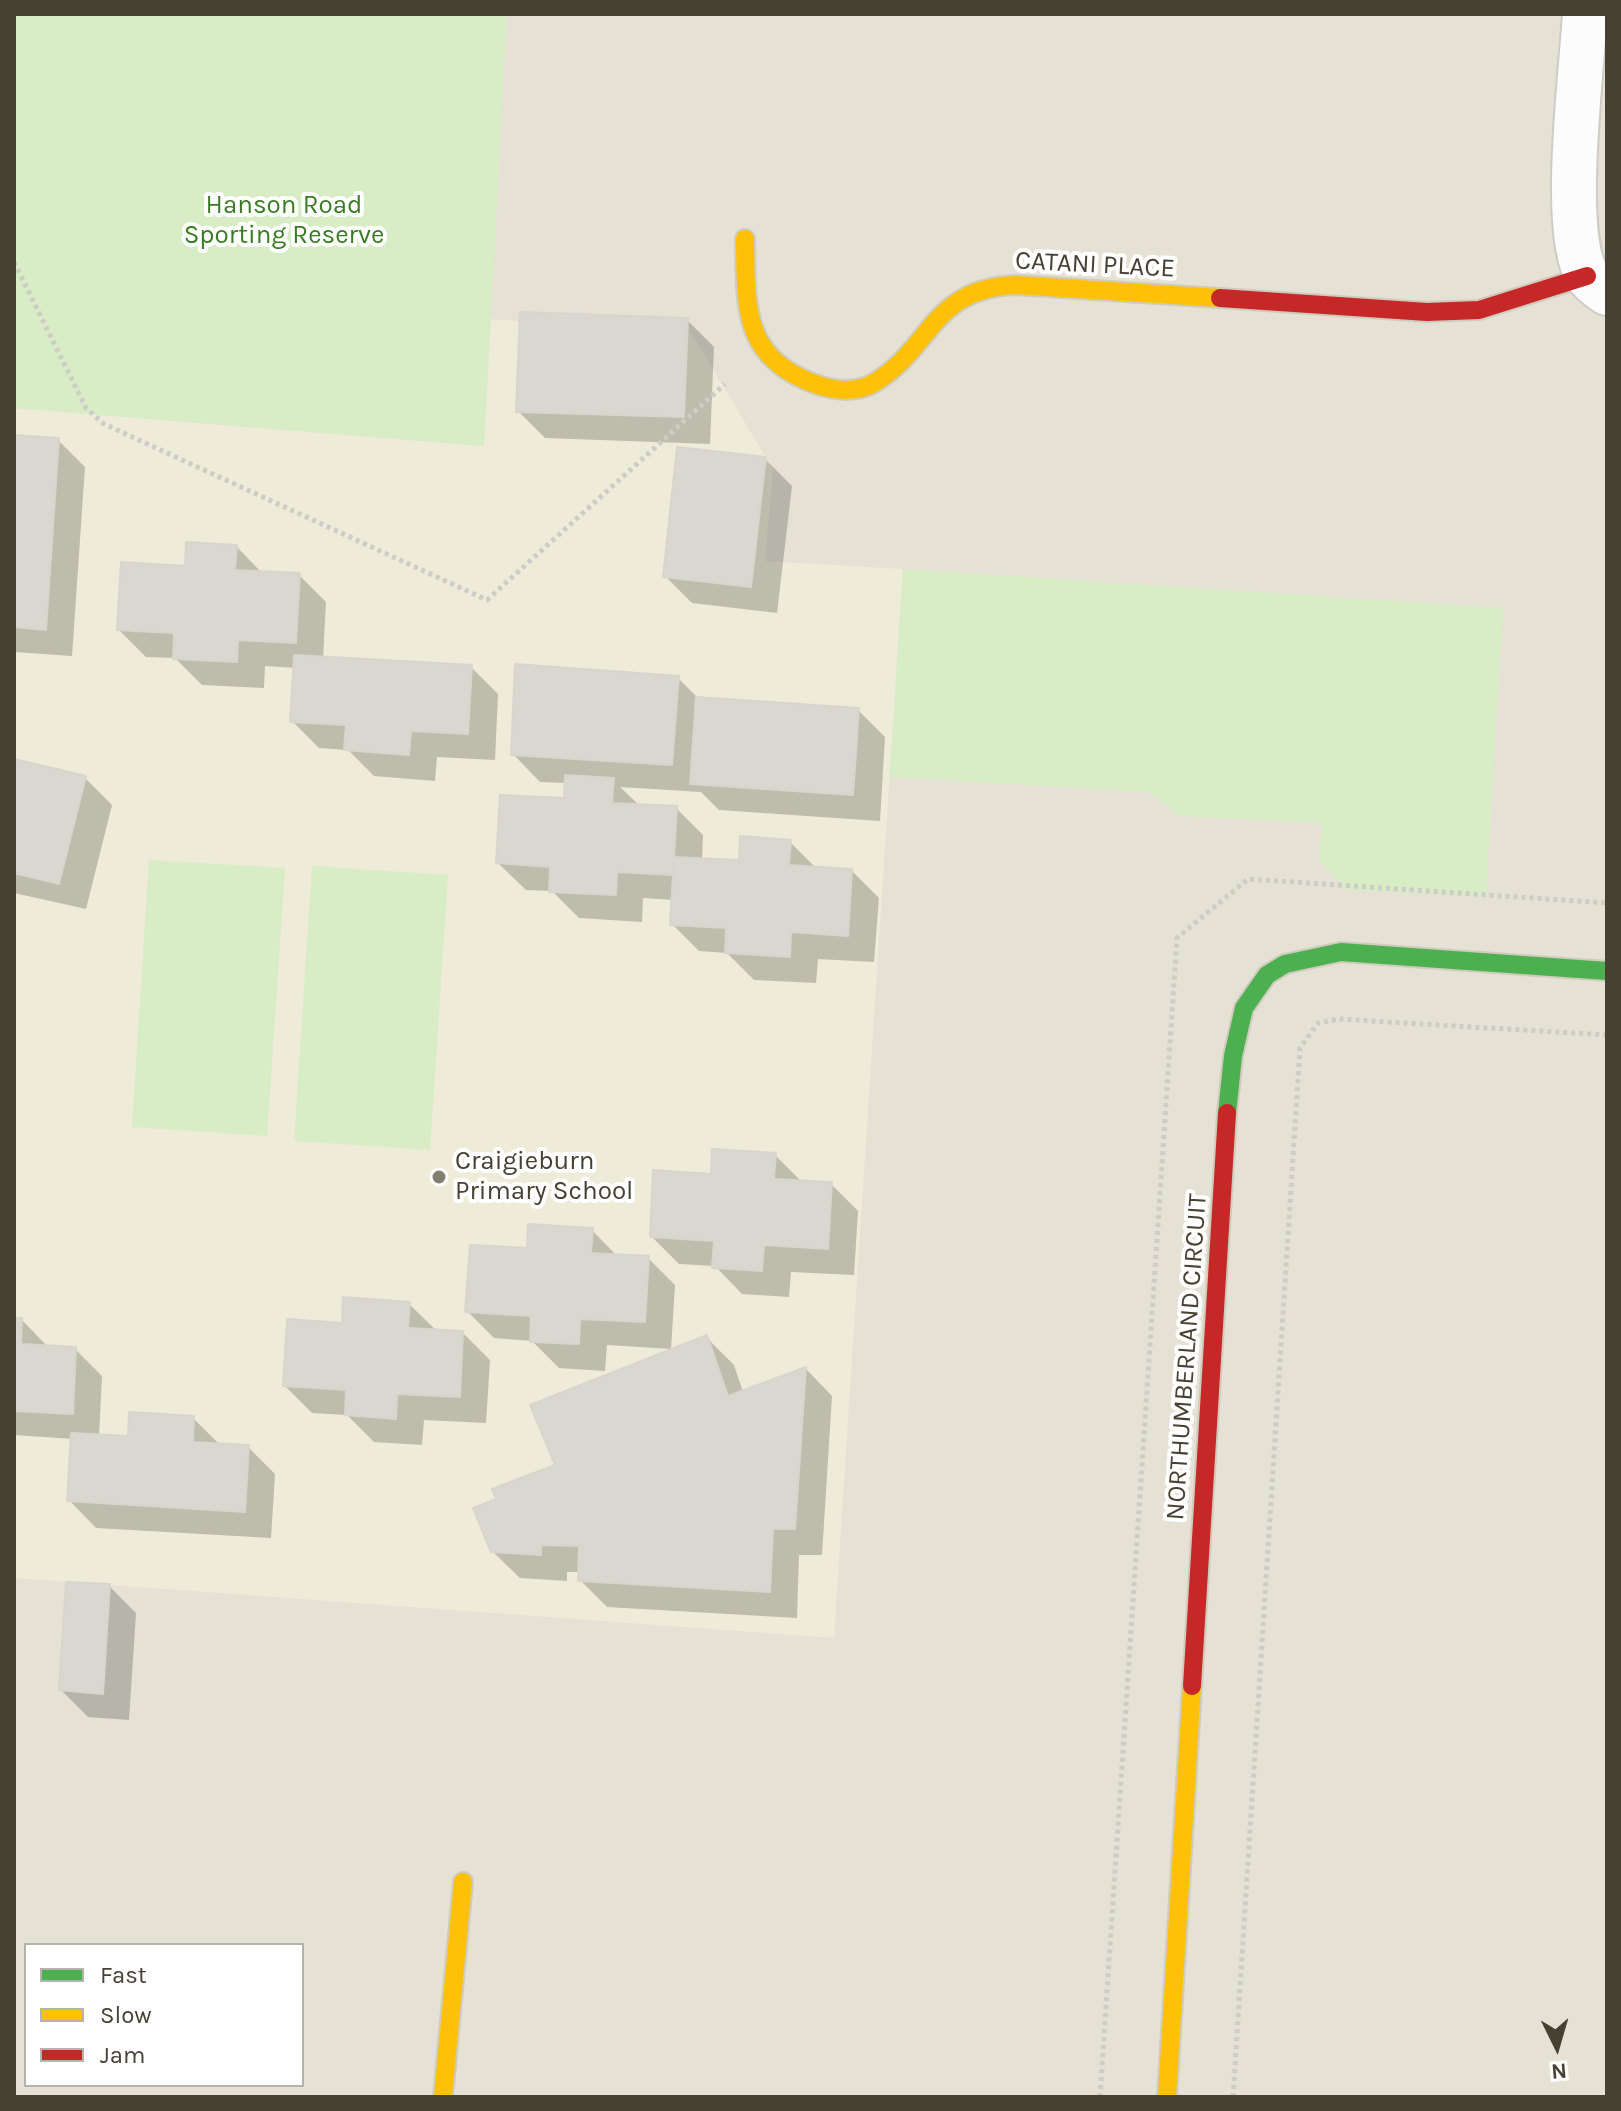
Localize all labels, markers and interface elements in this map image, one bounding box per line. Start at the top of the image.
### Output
park label: Hanson Road Sporting Reserve [184,190,384,252]
street label: CATANI PLACE [1014,245,1176,285]
place label: Craigieburn Primary School [455,1146,633,1208]
marker: Craigieburn Primary School [430,1168,448,1186]
street label: NORTHUMBERLAND CIRCUIT [1160,1193,1214,1521]
legend [24,1943,304,2087]
text: Fast [100,1961,147,1989]
text: Slow [100,2001,152,2029]
north arrow [1517,2007,1597,2087]
text: Jam [100,2041,145,2069]
text: N [1550,2057,1568,2085]

